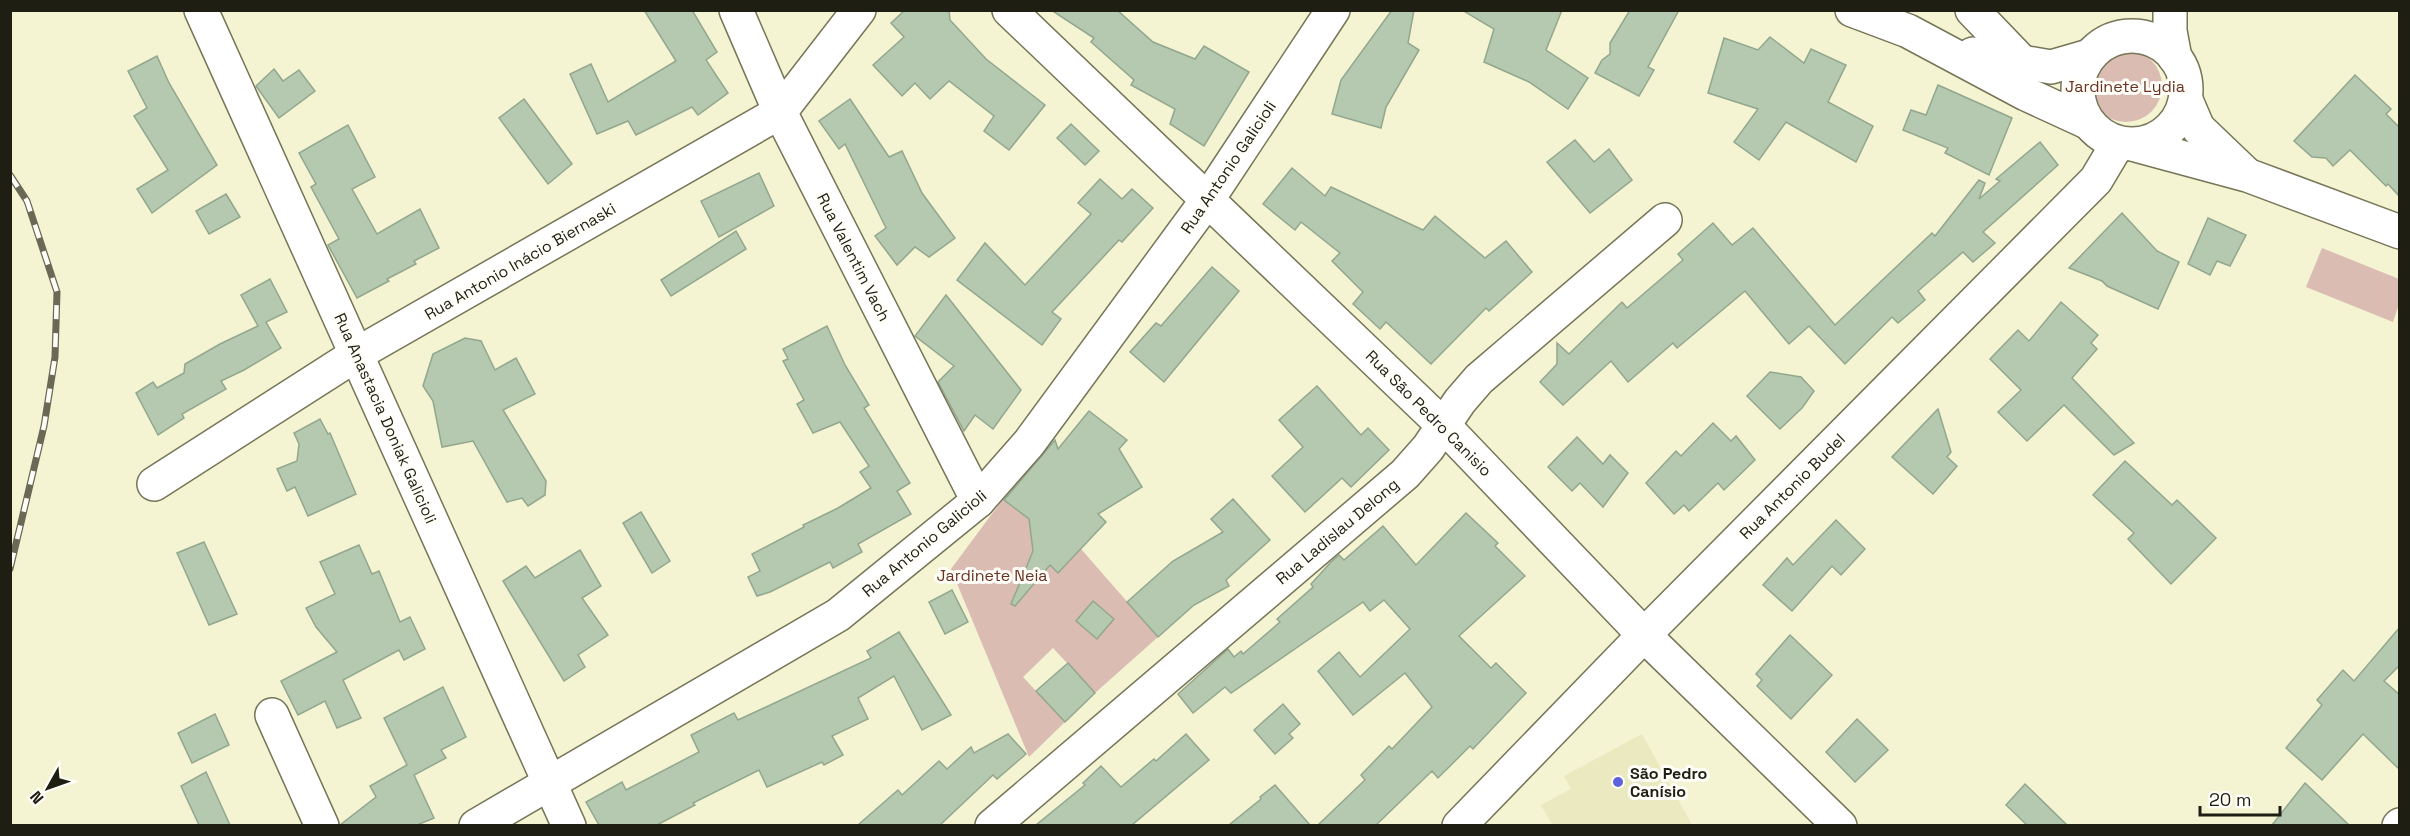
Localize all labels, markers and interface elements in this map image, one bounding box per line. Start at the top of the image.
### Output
park label: Jardinete Lydia [2065,76,2185,97]
street label: Rua Antonio Galicioli [1176,97,1281,238]
street label: Rua Valentim Vach [812,190,895,325]
street label: Rua Antonio Inácio Biernaski [421,198,620,325]
street label: Rua Anastacia Doniak Galicioli [330,310,442,527]
street label: Rua São Pedro Canisio [1361,346,1496,481]
street label: Rua Antonio Budel [1735,429,1850,544]
street label: Rua Ladislau Delong [1271,474,1403,589]
street label: Rua Antonio Galicioli [858,485,991,602]
park label: Jardinete Neia [936,565,1048,586]
north arrow [18,758,78,818]
place label: São Pedro Canísio [1630,763,1708,802]
marker: São Pedro Canísio [1611,775,1625,789]
scale bar [2200,779,2280,817]
text: N [25,786,48,808]
text: 20 m [2209,788,2252,811]

